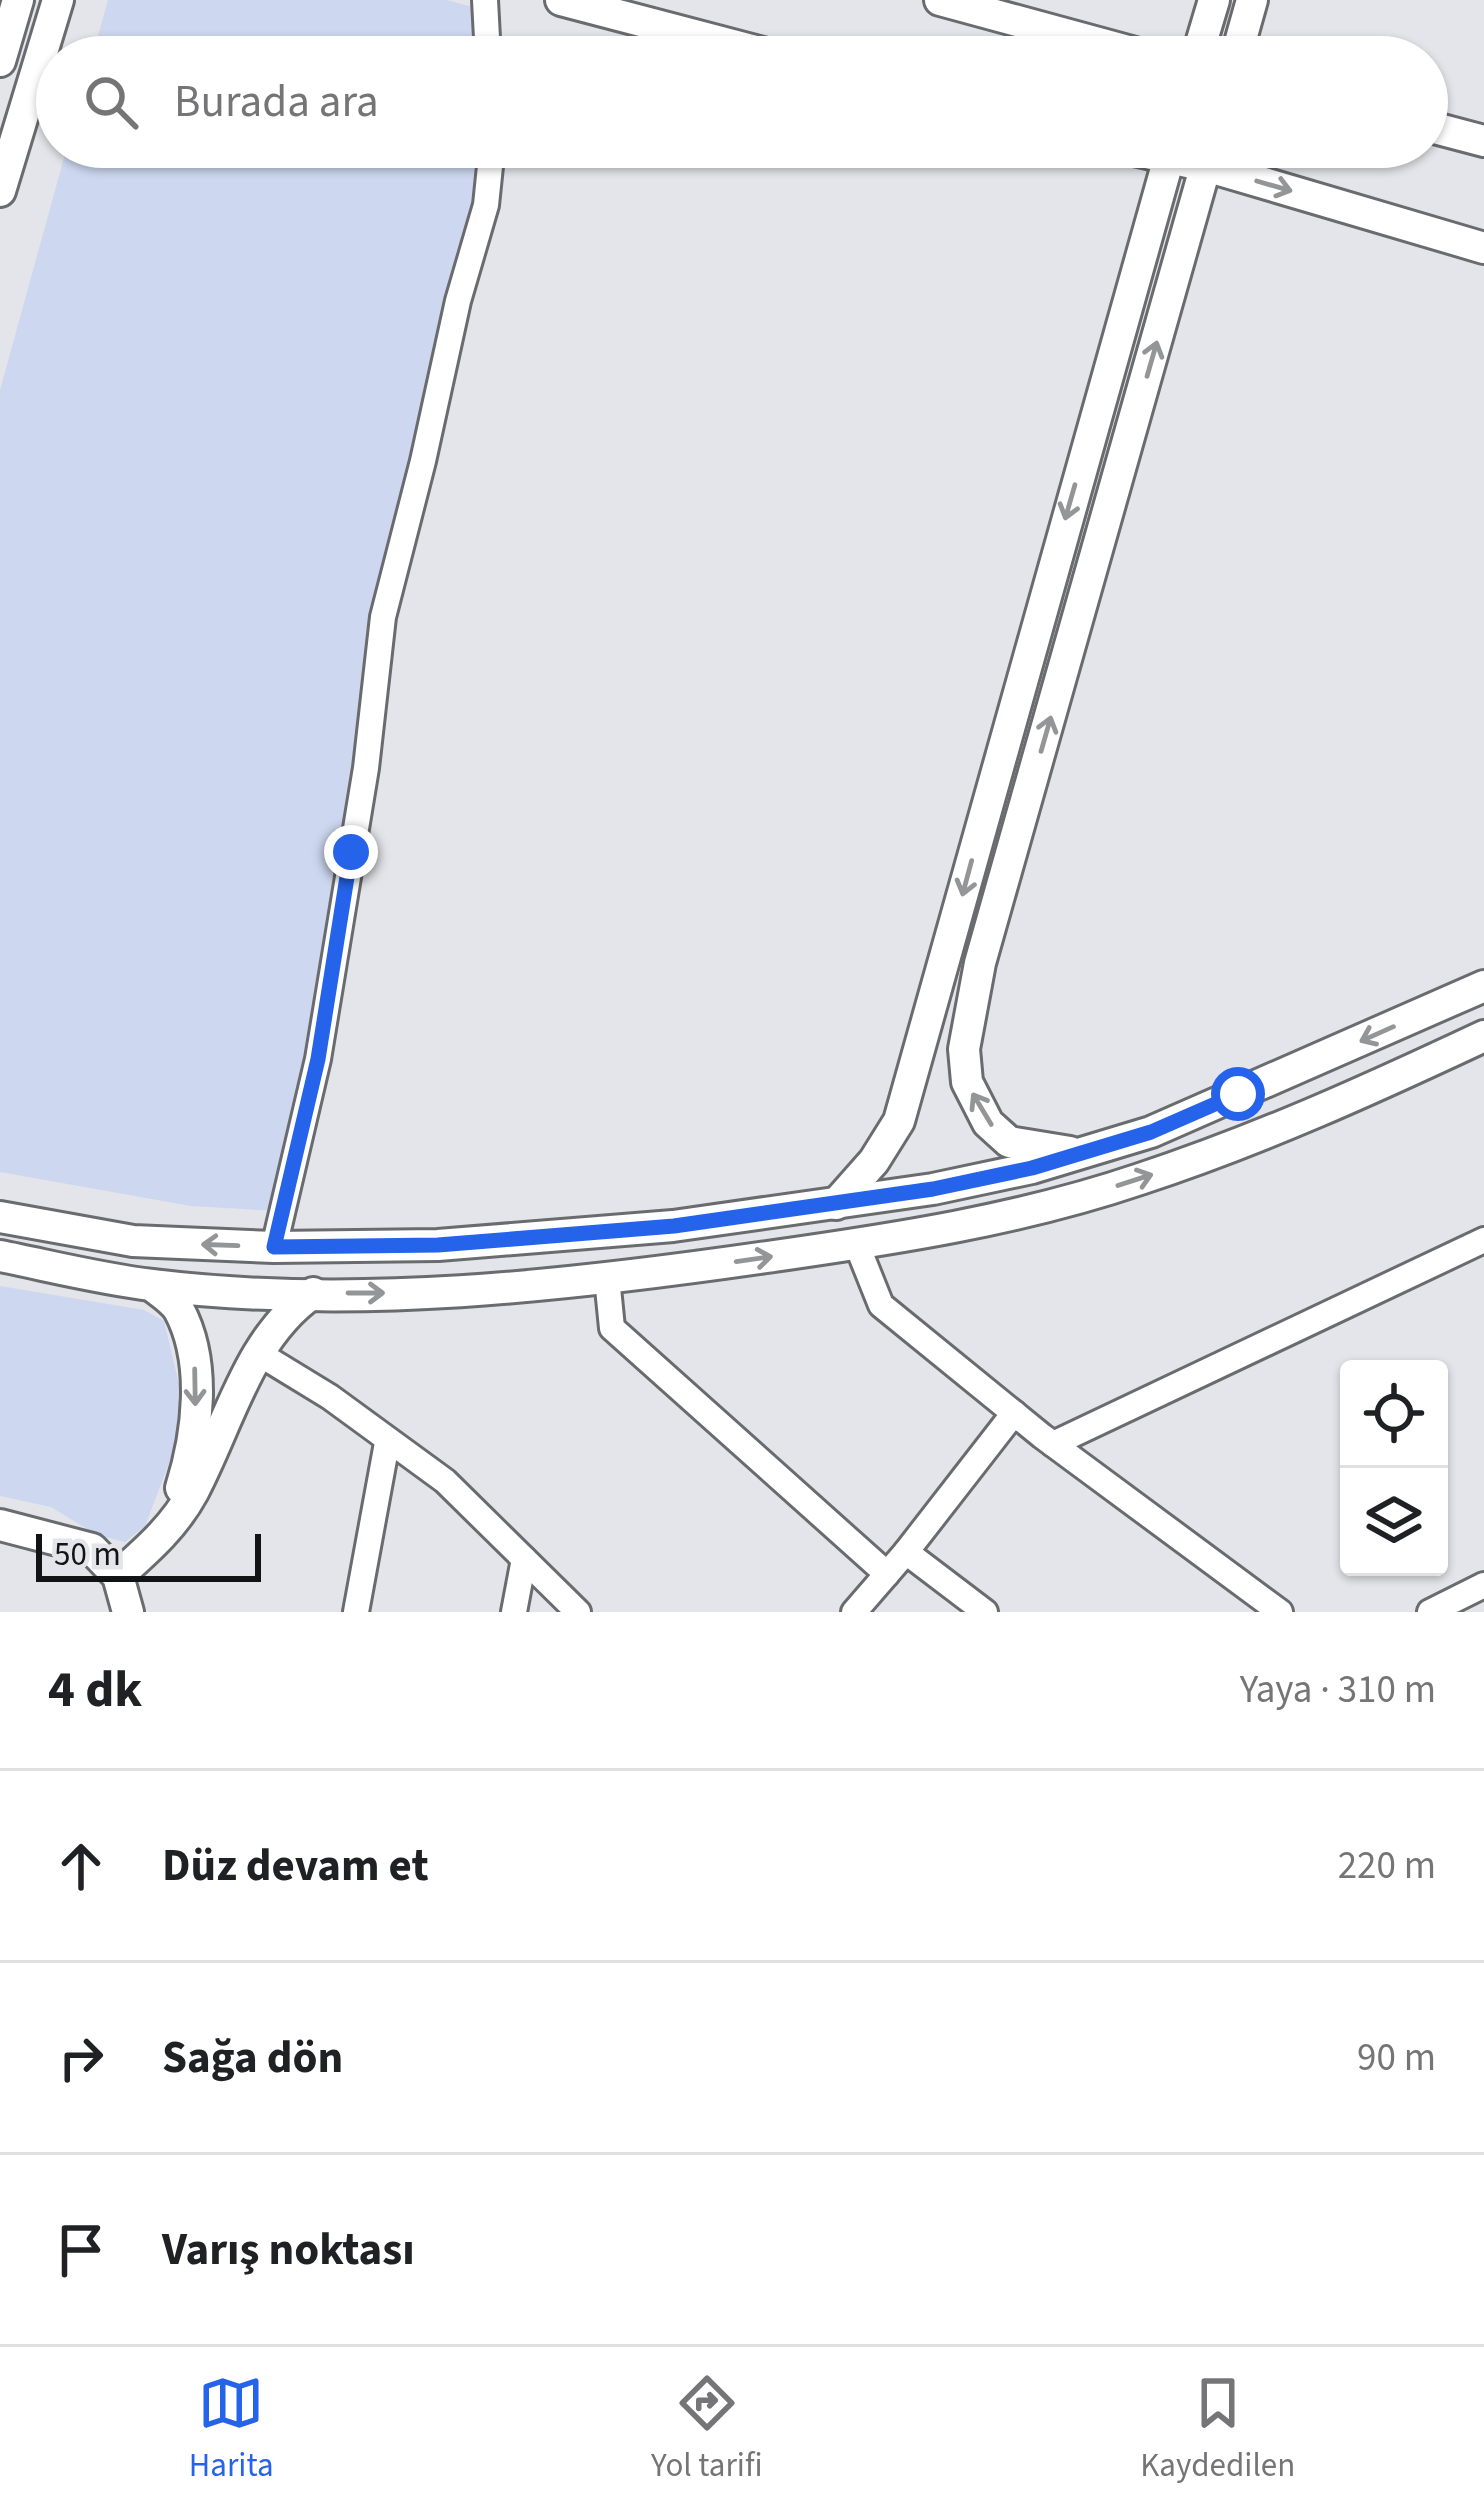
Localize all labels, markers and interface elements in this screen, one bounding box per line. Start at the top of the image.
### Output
search box [36,36,1448,168]
icon: search [78,69,144,135]
text: Burada ara [174,70,379,134]
one-way arrow [1254,176,1292,198]
one-way arrow [1142,341,1164,379]
one-way arrow [1058,482,1080,520]
one-way arrow [1036,716,1058,754]
route end [324,825,378,879]
one-way arrow [955,858,977,896]
one-way arrow [1360,1024,1396,1046]
route start [1211,1067,1265,1121]
one-way arrow [970,1092,994,1127]
one-way arrow [1115,1168,1153,1190]
one-way arrow [201,1233,240,1256]
one-way arrow [734,1247,773,1270]
one-way arrow [346,1282,385,1304]
map controls [1340,1360,1448,1576]
button: locate [1340,1360,1448,1468]
one-way arrow [184,1367,206,1406]
button: layers [1340,1468,1448,1576]
scale bar [36,1528,261,1581]
text: 50 m [54,1531,121,1578]
text: 4 dk [48,1654,142,1726]
text: Yaya · 310 m [1240,1662,1436,1718]
icon: ahead [48,1833,114,1899]
text: Düz devam et [162,1834,429,1898]
text: 220 m [1338,1838,1436,1894]
icon: right [48,2025,114,2091]
text: Sağa dön [162,2026,343,2090]
text: 90 m [1357,2030,1436,2086]
icon: arrive [48,2217,114,2283]
text: Varış noktası [162,2218,415,2282]
tab: Harita [189,2370,274,2489]
tab: Yol tarifi [651,2370,763,2489]
tab: Kaydedilen [1140,2370,1295,2489]

